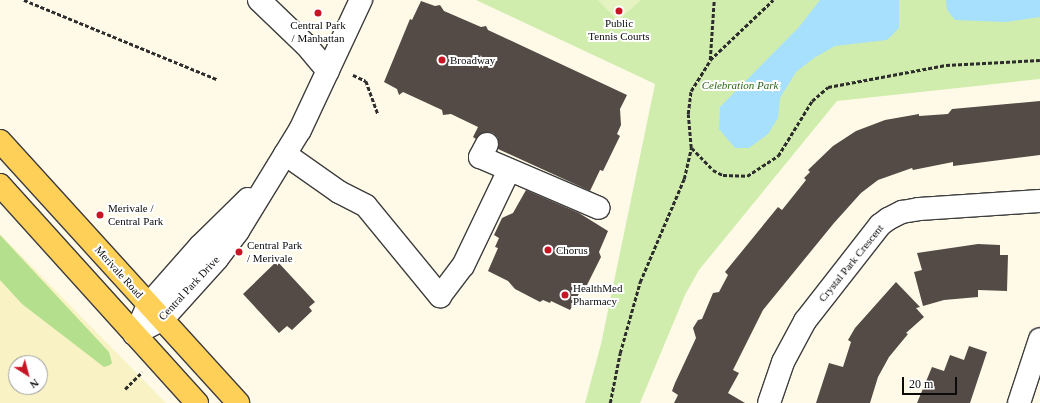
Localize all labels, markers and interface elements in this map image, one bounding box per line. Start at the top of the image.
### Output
marker: Public Tennis Courts [614,6,624,16]
marker: Central Park / Manhattan [313,8,323,18]
place label: Public Tennis Courts [588,17,650,43]
place label: Central Park / Manhattan [290,19,346,45]
place label: Broadway [450,53,495,67]
marker: Broadway [437,55,447,65]
park label: Celebration Park [702,78,778,92]
place label: Merivale / Central Park [108,202,163,228]
marker: Merivale / Central Park [95,210,105,220]
street label: Crystal Park Crescent [816,222,886,304]
place label: Central Park / Merivale [247,239,302,265]
street label: Merivale Road [92,243,146,301]
place label: Chorus [556,243,588,257]
marker: Chorus [543,245,553,255]
marker: Central Park / Merivale [234,247,244,257]
street label: Central Park Drive [156,253,222,323]
place label: HealthMed Pharmacy [573,282,622,308]
marker: HealthMed Pharmacy [560,290,570,300]
north arrow [8,355,48,395]
scale bar [904,369,959,395]
text: N [28,377,41,391]
text: 20 m [909,377,933,391]

